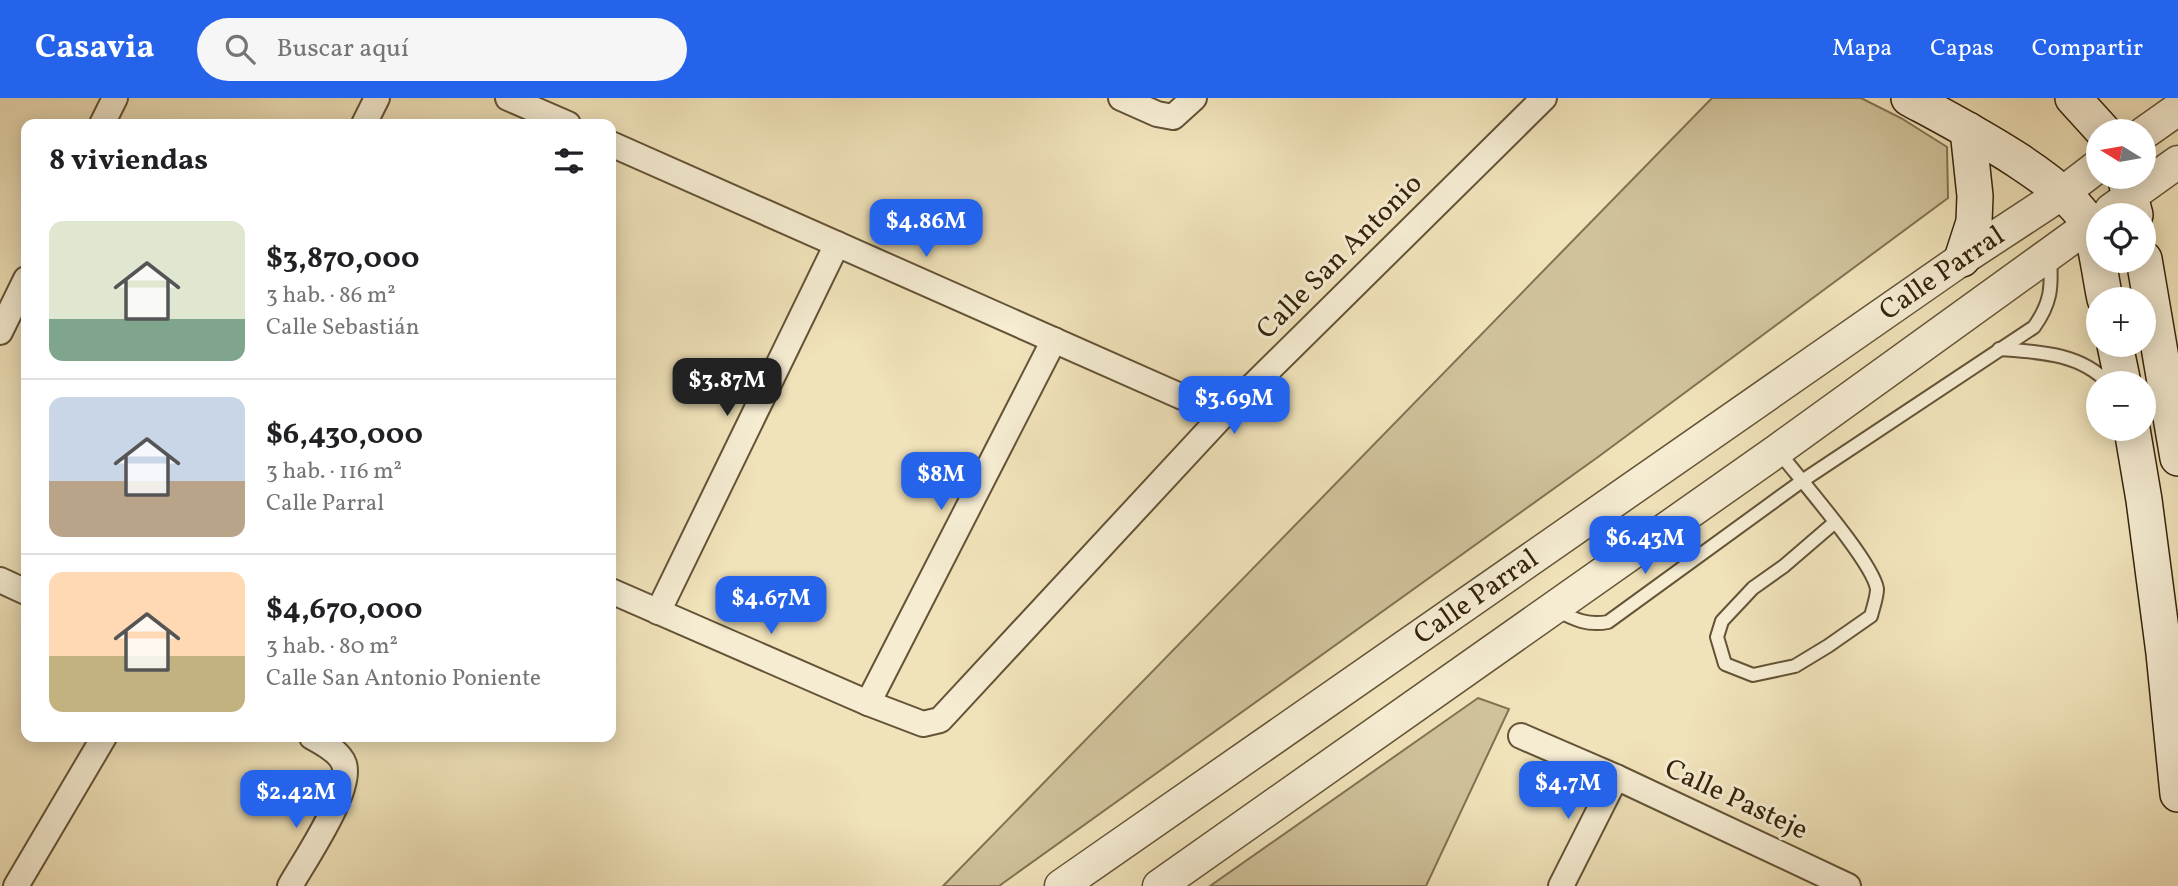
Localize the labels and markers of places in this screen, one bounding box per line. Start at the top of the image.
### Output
pin: $4.86M [869,200,983,259]
pin: $3.87M [670,358,784,418]
pin: $3.69M [1177,376,1291,436]
pin: $8M [907,452,975,512]
pin: $6.43M [1588,517,1702,576]
pin: $4.67M [714,576,828,636]
pin: $4.7M [1519,762,1617,821]
pin: $2.42M [239,770,353,830]

